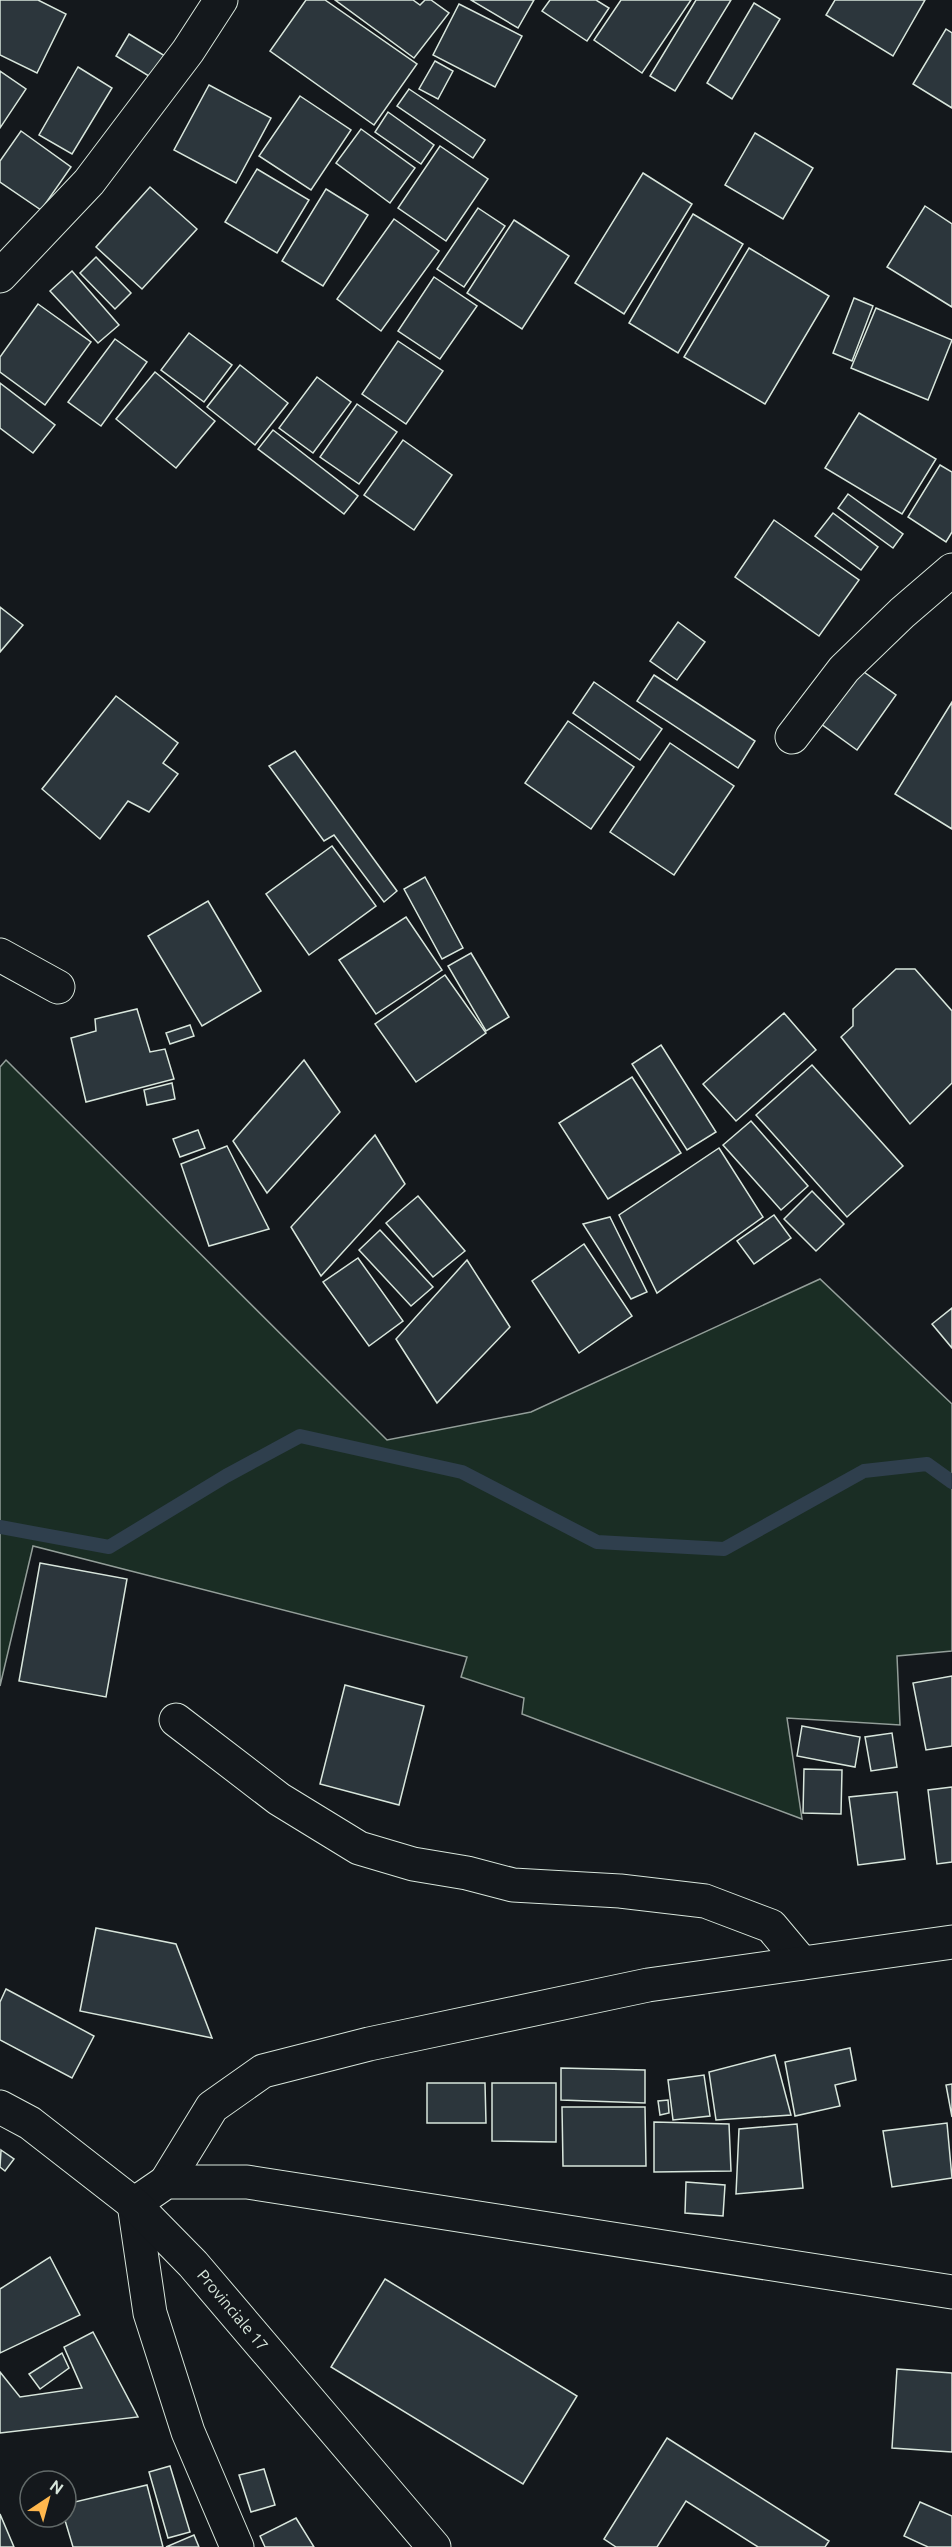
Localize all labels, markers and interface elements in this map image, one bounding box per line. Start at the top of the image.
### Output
street label: Provinciale 17 [194,2266,272,2354]
north arrow [18,2469,78,2529]
text: N [47,2476,67,2498]

